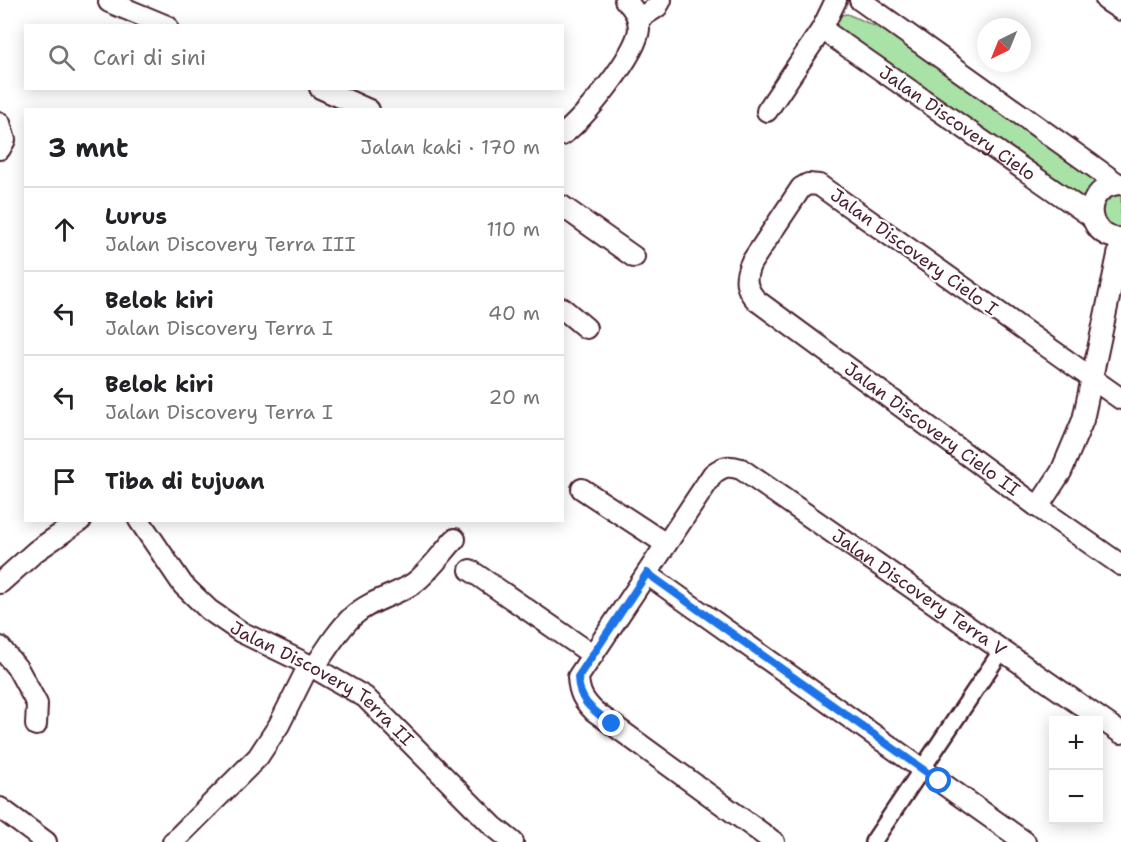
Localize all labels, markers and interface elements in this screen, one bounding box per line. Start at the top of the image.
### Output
north arrow [977,18,1031,72]
search box [24,24,564,90]
icon: search [45,41,78,74]
text: Cari di sini [93,43,206,72]
street label: Jalan Discovery Cielo [874,60,1041,186]
text: 3 mnt [48,130,128,165]
text: Jalan kaki · 170 m [360,134,540,160]
street label: Jalan Discovery Cielo I [825,183,1003,321]
text: Lurus [105,202,167,231]
icon: ahead [48,213,81,246]
text: 110 m [486,216,540,242]
text: Jalan Discovery Terra III [105,231,356,257]
text: Belok kiri [105,286,214,315]
icon: left [48,297,81,330]
text: 40 m [488,300,540,326]
text: Jalan Discovery Terra I [105,315,333,341]
street label: Jalan Discovery Cielo II [839,357,1025,502]
text: Belok kiri [105,370,214,399]
icon: left [48,381,81,414]
text: 20 m [489,384,540,410]
text: Jalan Discovery Terra I [105,399,333,425]
icon: arrive [48,465,81,498]
text: Tiba di tujuan [105,467,265,496]
street label: Jalan Discovery Terra V [827,524,1011,662]
street label: Jalan Discovery Terra II [225,616,419,751]
route end [598,710,624,736]
map controls [1049,716,1103,824]
button: + [1049,716,1103,770]
route start [925,767,951,793]
button: − [1049,770,1103,824]

